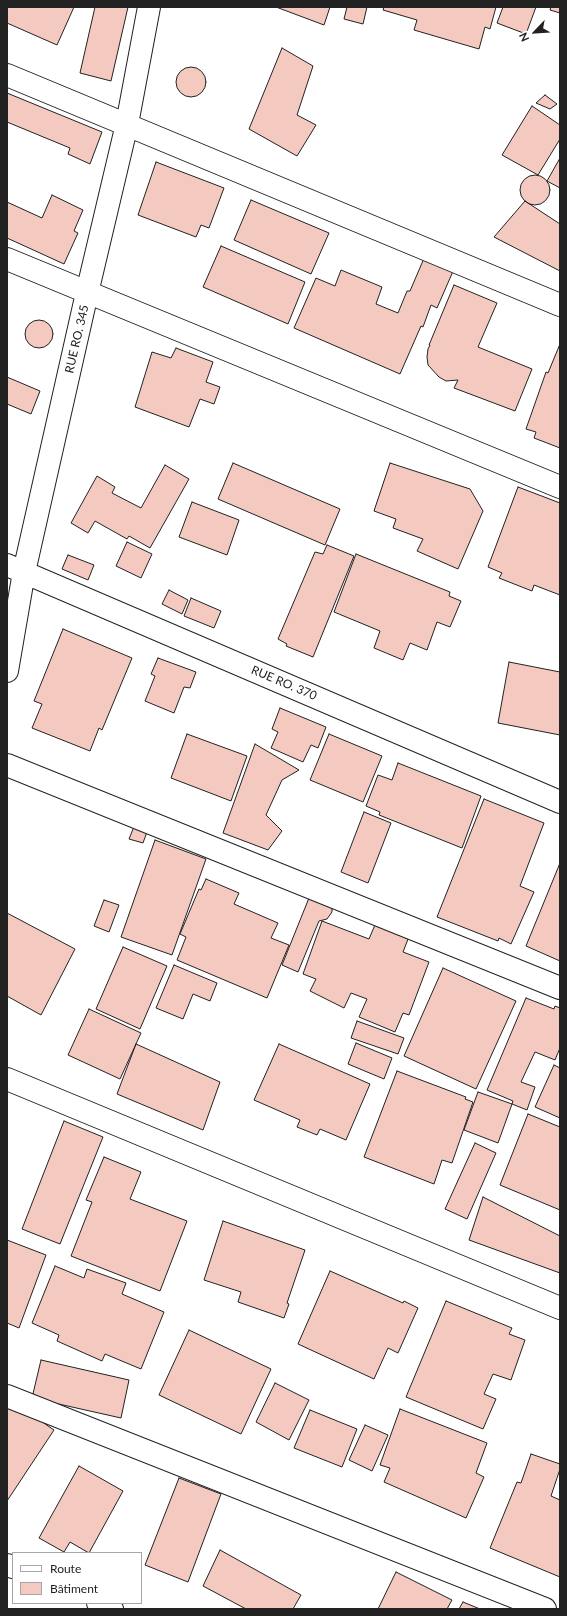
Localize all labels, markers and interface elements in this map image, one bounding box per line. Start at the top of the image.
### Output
north arrow [515,12,555,52]
text: N [516,31,531,44]
street label: RUE RO. 345 [62,303,92,375]
street label: RUE RO. 370 [249,663,319,703]
legend [12,1552,142,1604]
text: Route [50,1561,81,1576]
text: Bâtiment [50,1581,98,1596]

